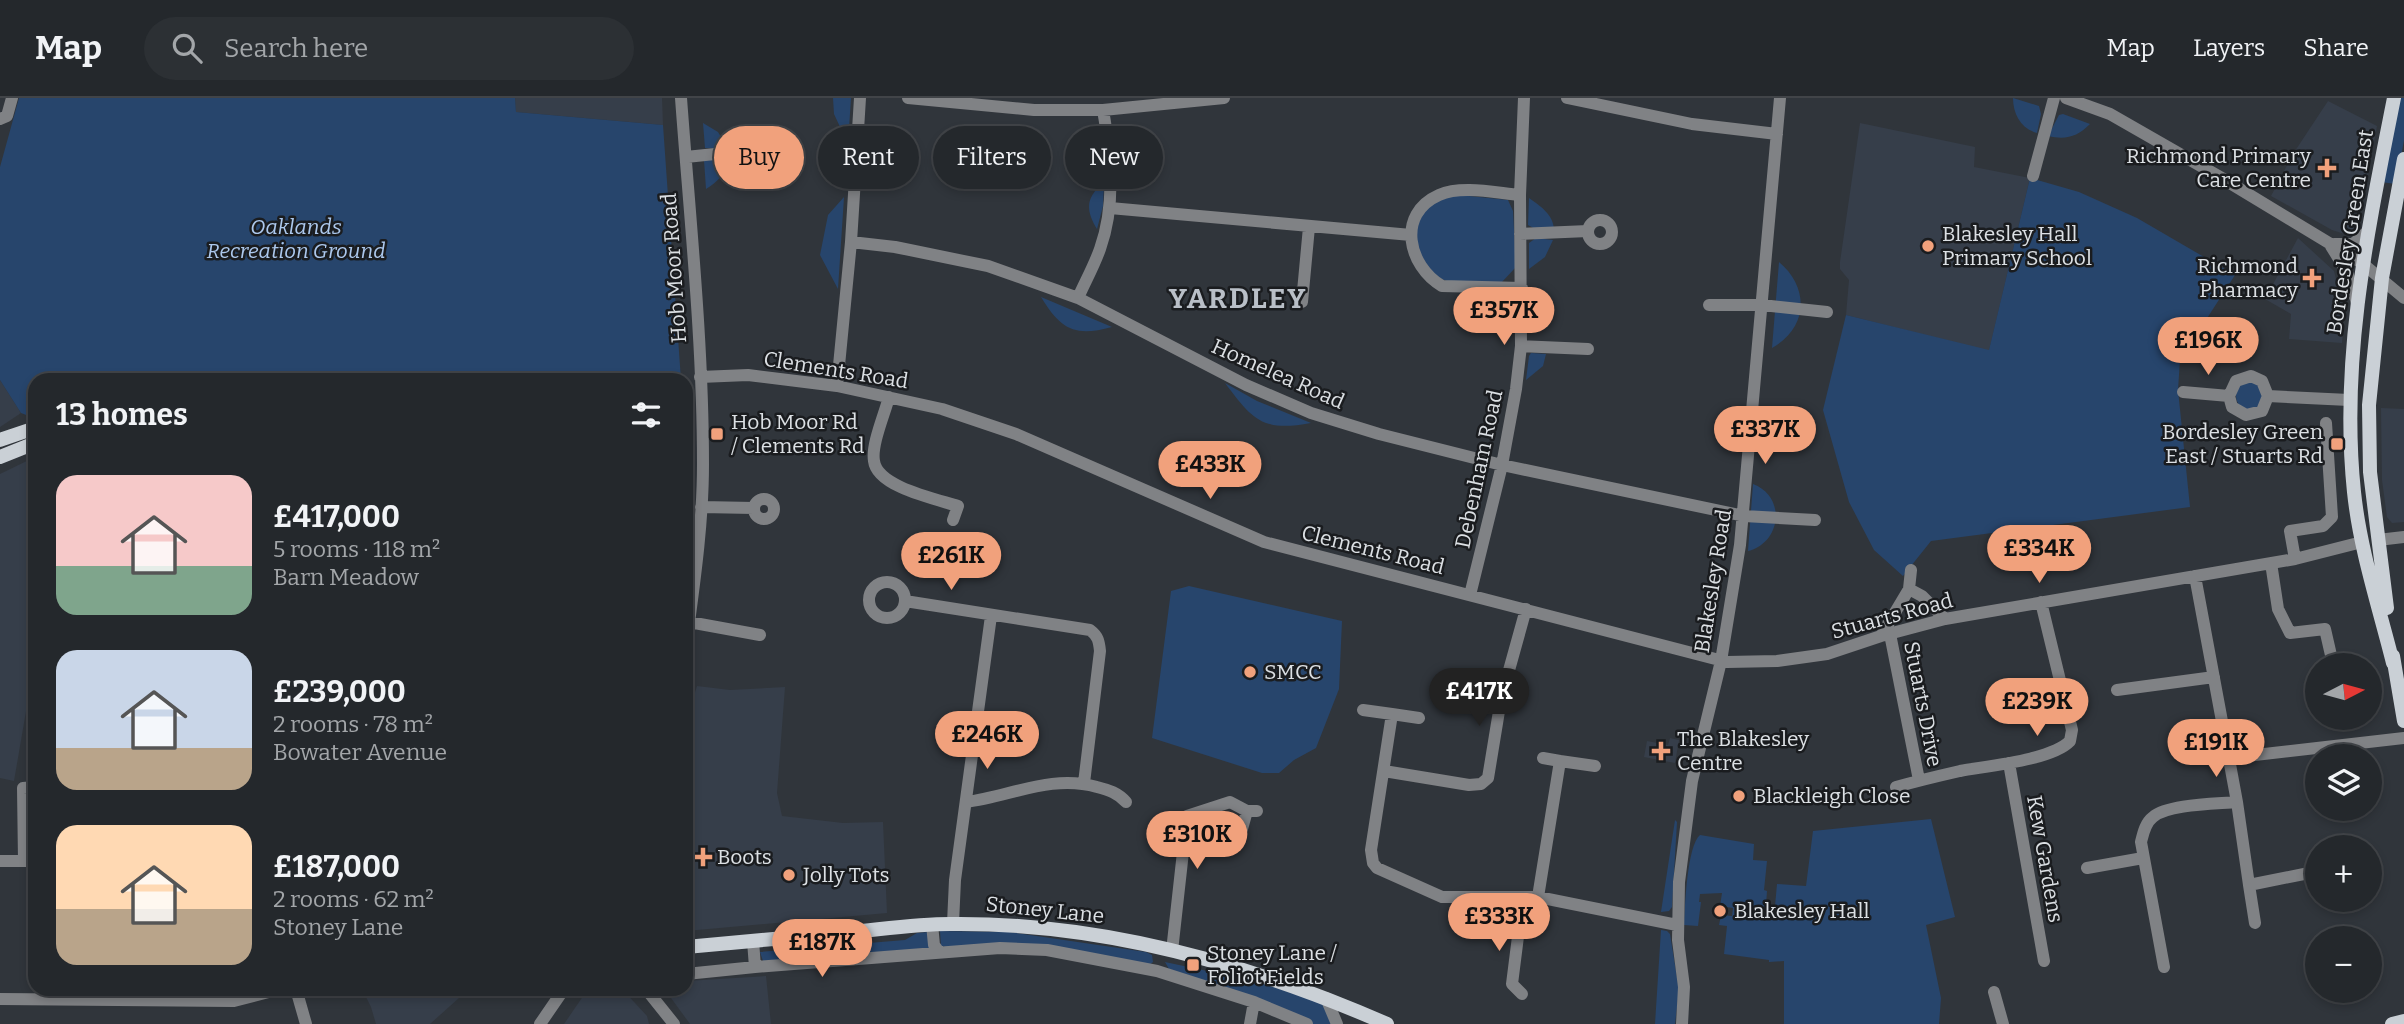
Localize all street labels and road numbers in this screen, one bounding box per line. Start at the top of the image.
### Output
street label: Bordesley Green East [2321,127,2379,336]
street label: Hob Moor Road [656,192,692,344]
street label: Homelea Road [1208,333,1348,415]
street label: Clements Road [762,346,910,394]
street label: Debenham Road [1449,387,1509,551]
street label: Blakesley Road [1689,507,1737,655]
street label: Clements Road [1299,520,1447,580]
street label: Stuarts Road [1828,587,1956,645]
street label: Stuarts Drive [1898,639,1948,769]
street label: Kew Gardens [2021,793,2069,925]
street label: Stoney Lane [984,891,1106,929]

